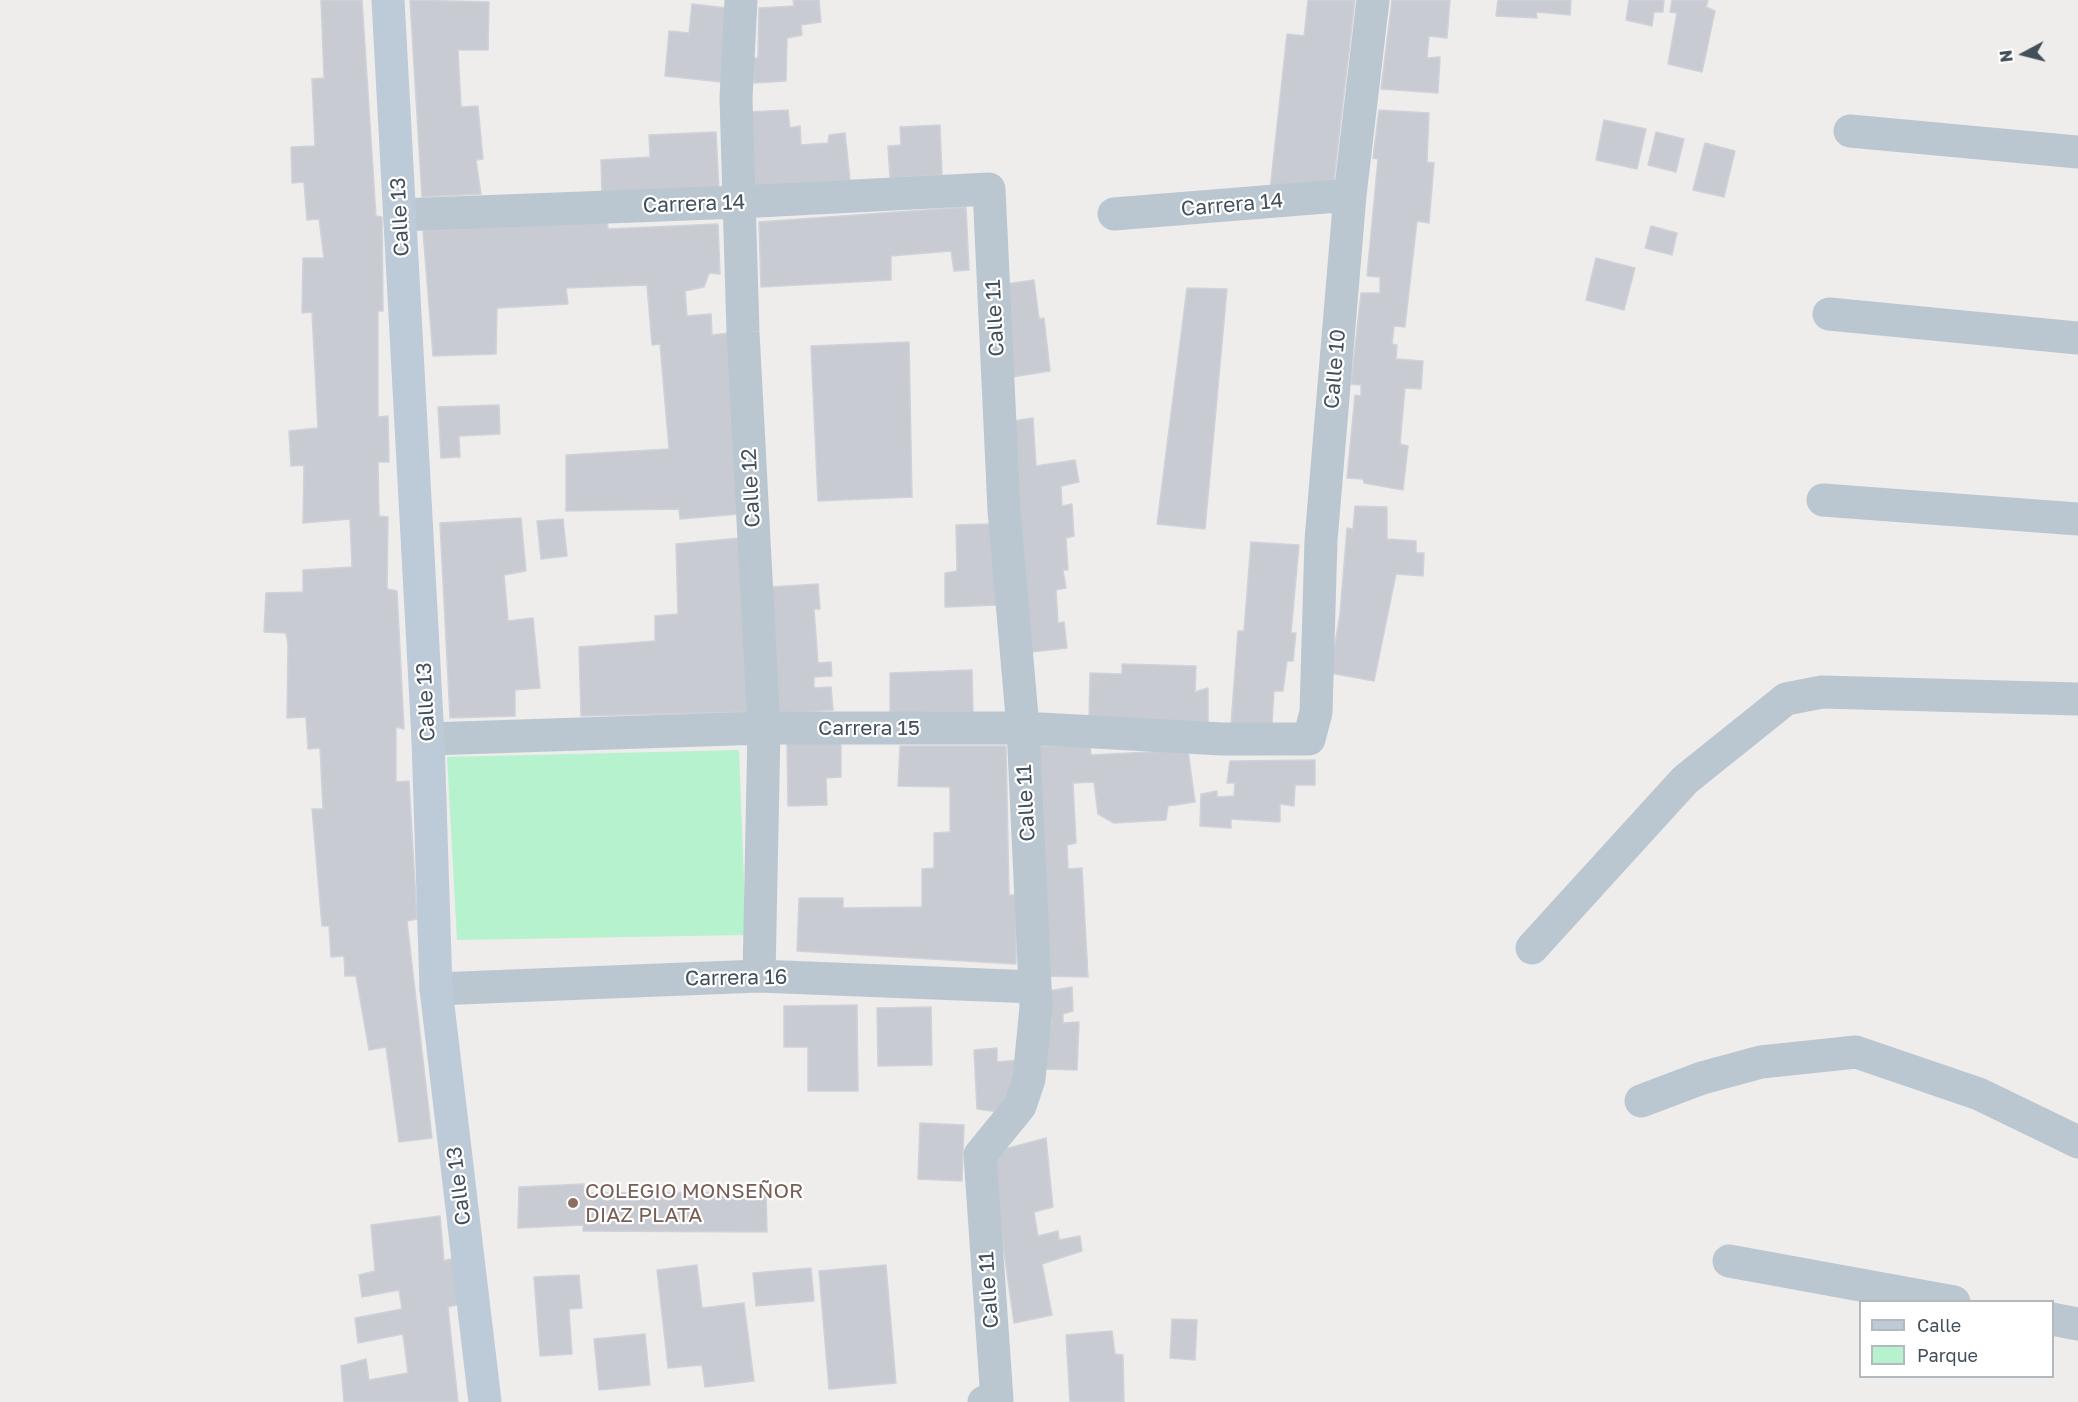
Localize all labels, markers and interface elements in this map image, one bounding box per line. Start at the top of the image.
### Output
north arrow [1994,24,2054,84]
text: N [1995,49,2017,63]
street label: Calle 13 [385,177,415,257]
street label: Carrera 14 [1180,188,1284,222]
street label: Carrera 14 [642,190,746,218]
street label: Calle 11 [980,279,1010,357]
street label: Calle 10 [1319,328,1351,410]
street label: Calle 12 [736,448,766,528]
street label: Calle 13 [411,662,441,742]
street label: Carrera 15 [818,715,920,741]
street label: Calle 11 [1011,764,1041,842]
street label: Carrera 16 [685,965,787,991]
street label: Calle 13 [442,1145,476,1227]
place label: COLEGIO MONSEÑOR DIAZ PLATA [585,1178,803,1228]
marker: COLEGIO MONSEÑOR DIAZ PLATA [566,1196,580,1210]
street label: Calle 11 [974,1251,1004,1329]
legend [1859,1300,2054,1378]
text: Calle [1917,1314,1961,1336]
text: Parque [1917,1344,1978,1366]

